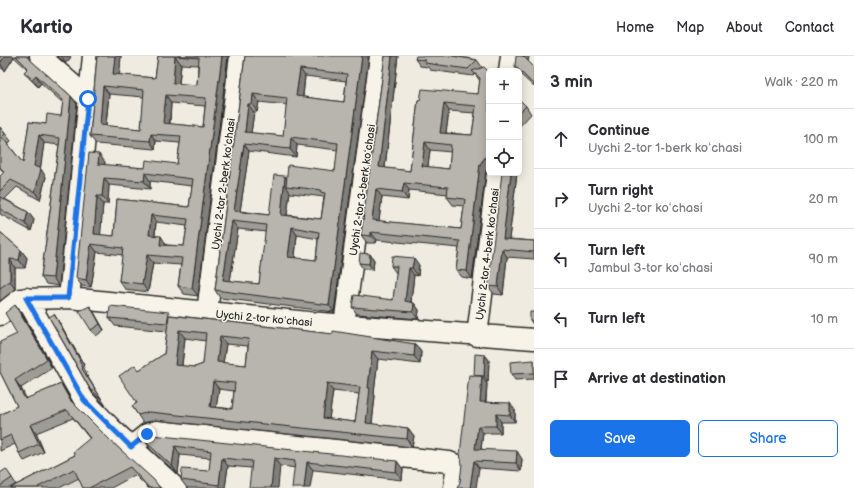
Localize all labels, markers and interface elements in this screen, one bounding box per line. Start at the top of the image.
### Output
text: Kartio [20,16,73,39]
text: Home [616,19,654,36]
text: Map [676,19,704,36]
text: About [726,19,763,36]
text: Contact [785,19,834,36]
map controls [486,68,522,176]
button: + [486,68,522,104]
text: 3 min [550,72,593,92]
text: Walk · 220 m [765,74,838,90]
route start [79,90,97,108]
button: − [486,104,522,140]
street label: Uychi 2-tor 2-berk koʻchasi [209,117,238,251]
text: Continue [588,121,650,140]
street label: Uychi 2-tor 3-berk koʻchasi [347,123,378,257]
icon: ahead [550,128,572,150]
text: 100 m [803,131,838,147]
button: locate [486,140,522,176]
text: Uychi 2-tor 1-berk koʻchasi [588,140,742,156]
text: Turn right [588,181,653,200]
street label: Uychi 2-tor 4-berk koʻchasi [473,187,502,321]
icon: right [550,188,572,210]
text: 20 m [808,191,838,207]
text: Uychi 2-tor koʻchasi [588,200,703,216]
text: Turn left [588,241,645,260]
icon: left [550,248,572,270]
text: 90 m [809,251,838,267]
text: Jambul 3-tor koʻchasi [588,260,713,276]
street label: Uychi 2-tor koʻchasi [215,308,313,329]
icon: left [550,308,572,330]
text: Turn left [588,309,645,328]
text: 10 m [811,311,838,327]
icon: arrive [550,368,572,390]
text: Arrive at destination [588,369,726,388]
button: Save [550,420,690,457]
button: Share [698,420,838,457]
route end [138,425,156,443]

